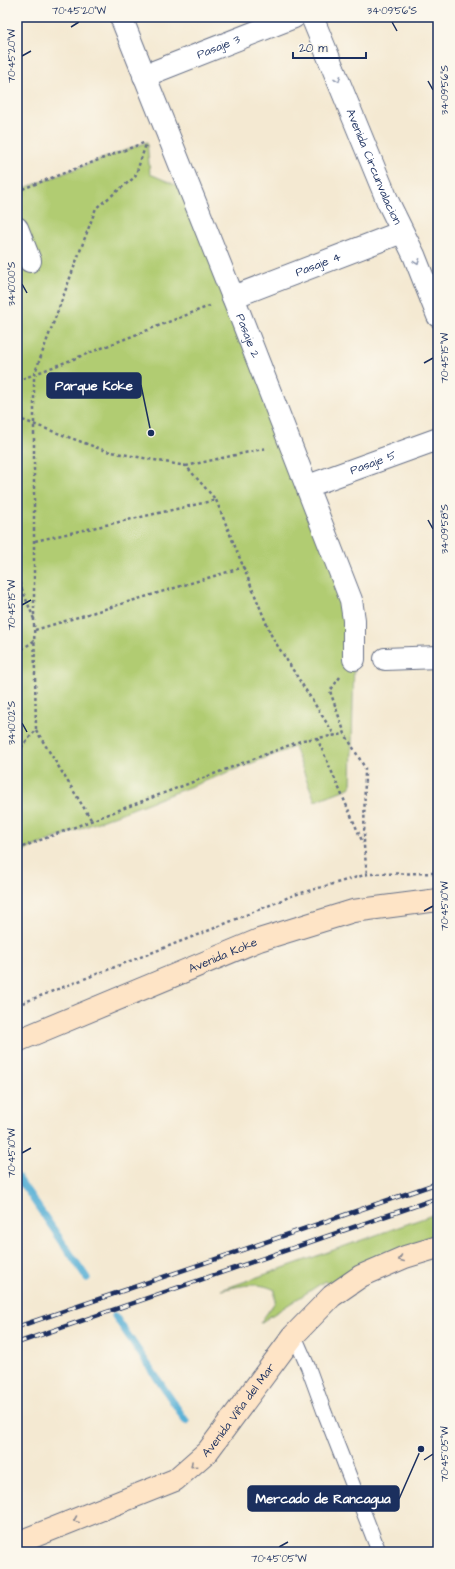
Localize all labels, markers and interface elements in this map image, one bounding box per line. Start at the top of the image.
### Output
text: 70°45'20"W [52,4,107,18]
text: 34°09'56"S [367,4,417,18]
text: 70°45'20"W [5,28,19,83]
street label: Pasaje 3 [194,31,243,63]
scale bar [293,34,366,60]
text: 20 m [299,40,328,57]
text: 34°09'56"S [438,65,452,115]
one-way arrow [333,76,341,83]
street label: Avenida Circunvalacion [342,106,406,228]
street label: Pasaje 4 [293,248,343,281]
one-way arrow [413,259,421,266]
text: 34°10'00"S [5,261,19,306]
street label: Pasaje 2 [231,311,264,361]
text: 70°45'15"W [438,332,452,383]
callout: Parque Koke [47,373,141,398]
text: Parque Koke [55,377,133,396]
street label: Pasaje 5 [348,447,399,479]
text: 34°09'58"S [438,503,452,554]
text: 70°45'15"W [5,579,19,630]
text: 34°10'02"S [5,700,19,745]
text: 70°45'10"W [438,881,452,931]
street label: Avenida Koke [186,933,261,978]
text: 70°45'10"W [5,1128,19,1178]
one-way arrow [397,1255,404,1263]
street label: Avenida Viña del Mar [198,1359,280,1462]
text: 70°45'05"W [438,1426,452,1482]
one-way arrow [190,1460,198,1468]
callout: Mercado de Rancagua [248,1486,399,1511]
text: Mercado de Rancagua [255,1490,391,1510]
one-way arrow [73,1515,80,1523]
text: 70°45'05"W [251,1552,307,1566]

